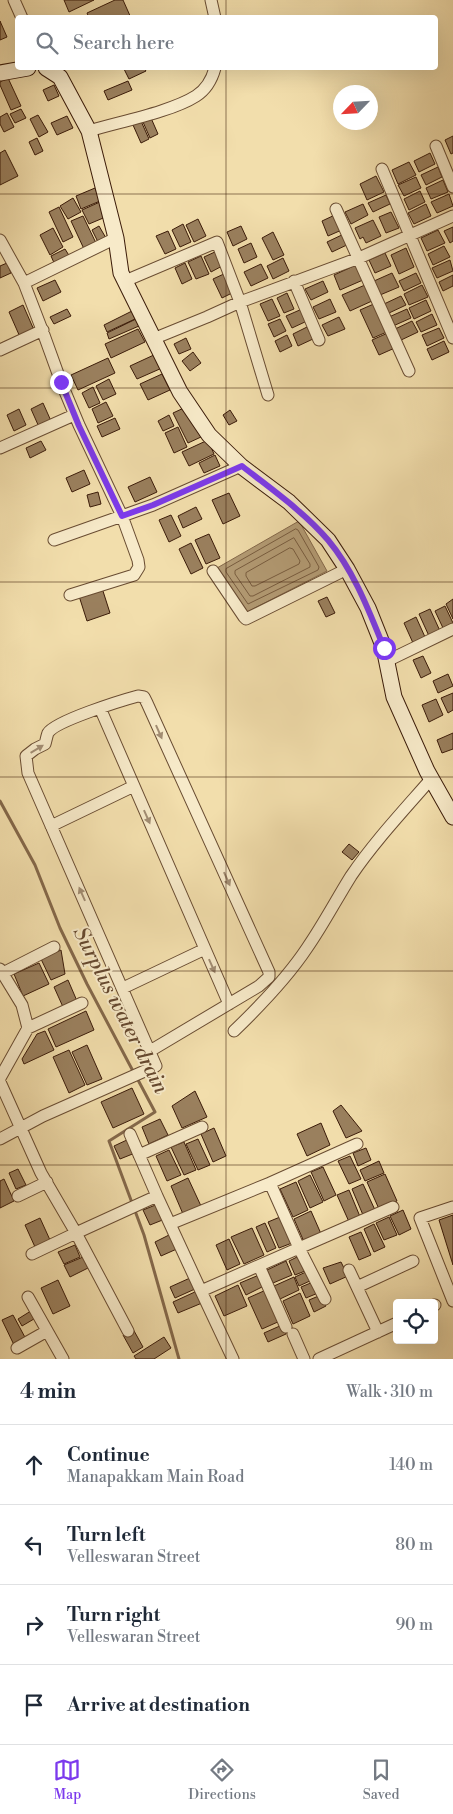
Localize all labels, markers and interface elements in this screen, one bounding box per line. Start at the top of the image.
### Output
search box [15,15,438,70]
icon: search [33,29,61,57]
text: Search here [73,31,174,55]
north arrow [333,85,378,130]
route end [50,371,73,394]
route start [373,637,396,660]
one-way arrow [156,725,164,739]
one-way arrow [30,744,43,753]
one-way arrow [144,810,152,824]
one-way arrow [223,872,231,886]
one-way arrow [77,887,85,901]
water label: Surplus water drain [67,923,174,1098]
one-way arrow [209,959,217,973]
map controls [393,1299,438,1344]
button: locate [393,1299,438,1344]
text: 4 min [20,1379,76,1405]
text: Walk · 310 m [346,1382,433,1402]
text: Continue [67,1443,150,1467]
icon: ahead [20,1451,48,1479]
text: 140 m [389,1455,433,1475]
text: Manapakkam Main Road [67,1467,244,1487]
text: Turn left [67,1523,146,1547]
icon: left [20,1531,48,1559]
text: 80 m [395,1535,433,1555]
text: Velleswaran Street [67,1547,200,1567]
text: Turn right [67,1603,160,1627]
icon: right [20,1611,48,1639]
text: 90 m [395,1615,433,1635]
text: Velleswaran Street [67,1627,200,1647]
icon: arrive [20,1691,48,1719]
text: Arrive at destination [67,1693,250,1717]
tab: Map [53,1756,81,1804]
tab: Directions [188,1756,256,1804]
tab: Saved [363,1756,400,1804]

